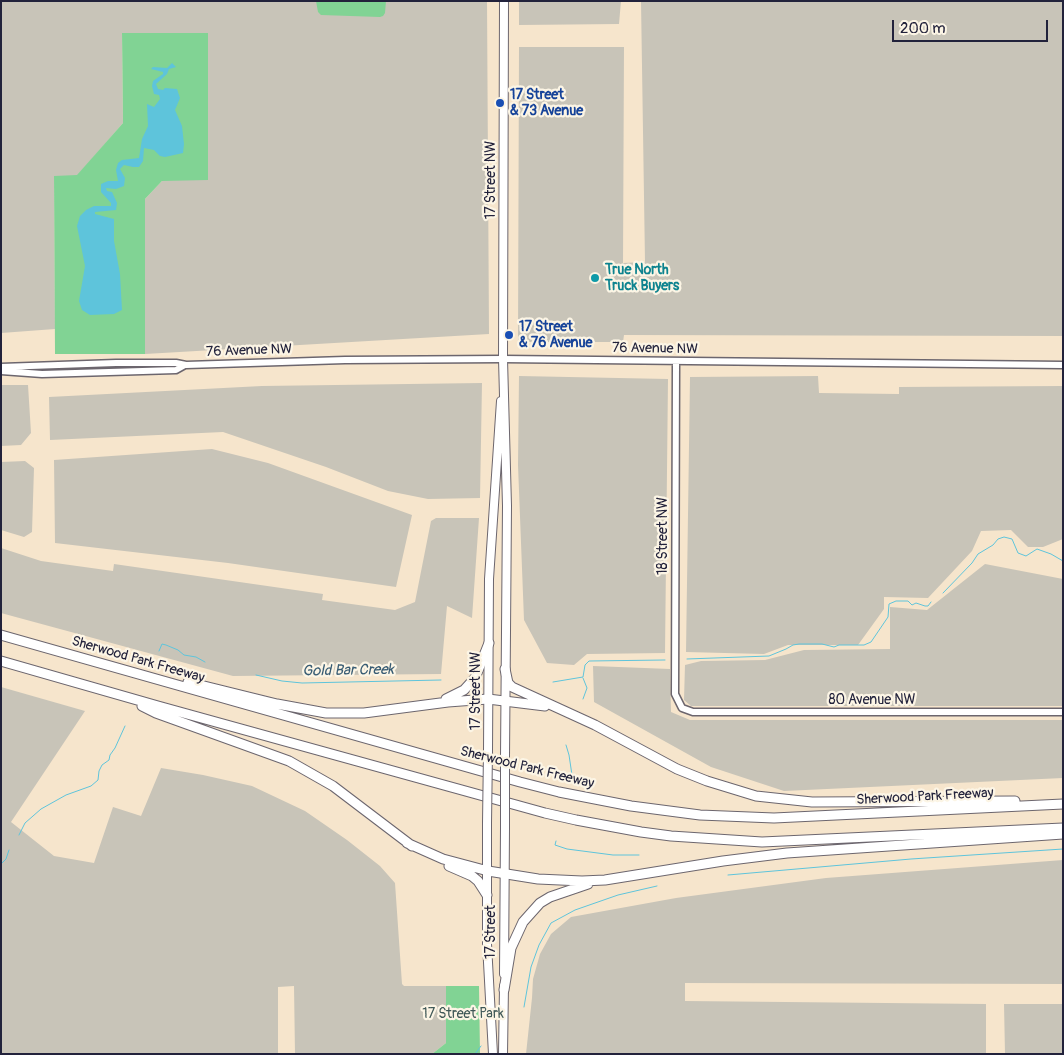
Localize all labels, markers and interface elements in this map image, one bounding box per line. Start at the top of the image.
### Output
scale bar [894,10,1050,42]
text: 200 m [900,19,945,38]
place label: 17 Street & 73 Avenue [510,87,583,120]
marker: 17 Street & 73 Avenue [494,97,506,109]
street label: 17 Street NW [483,141,499,219]
place label: True North Truck Buyers [605,262,679,294]
marker: True North Truck Buyers [589,272,601,284]
place label: 17 Street & 76 Avenue [519,319,592,352]
marker: 17 Street & 76 Avenue [503,329,515,341]
street label: 76 Avenue NW [612,340,698,358]
street label: 76 Avenue NW [206,341,292,361]
street label: 18 Street NW [655,497,671,575]
street label: Sherwood Park Freeway [70,633,206,687]
street label: 17 Street NW [468,652,484,730]
water label: Gold Bar Creek [302,661,394,681]
street label: 80 Avenue NW [828,692,916,708]
street label: Sherwood Park Freeway [458,743,596,793]
street label: Sherwood Park Freeway [856,785,994,809]
street label: 17 Street [483,905,499,959]
park label: 17 Street Park [422,1006,504,1022]

